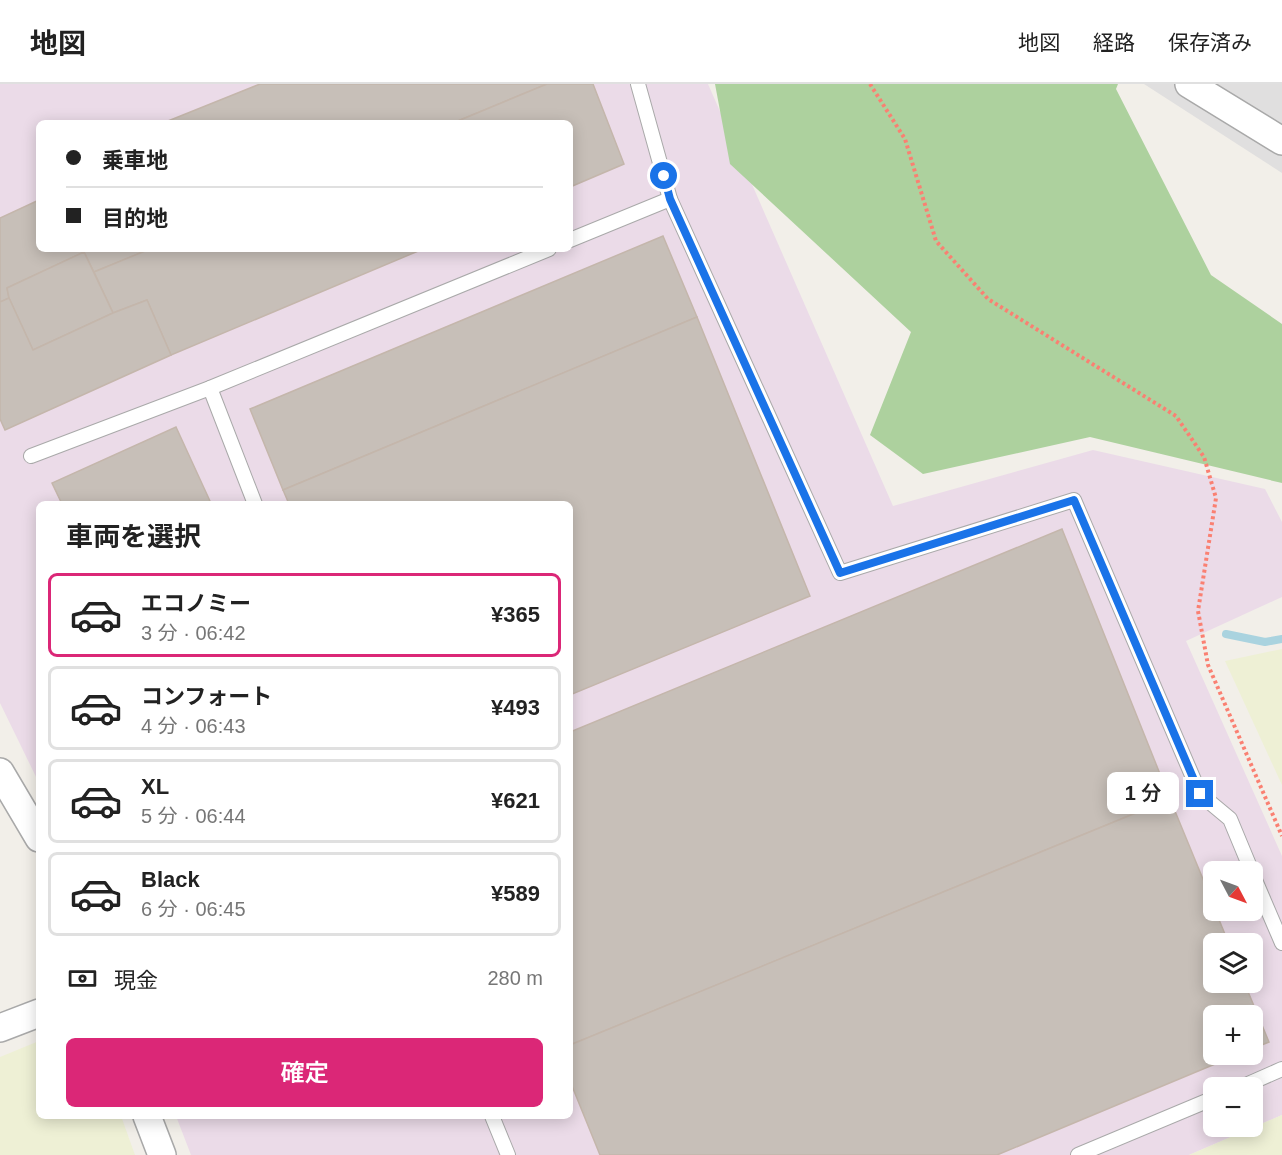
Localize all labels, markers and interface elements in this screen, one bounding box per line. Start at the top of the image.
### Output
text: 地図 [30,28,86,59]
text: 地図 [1018,31,1060,54]
text: 経路 [1093,31,1135,54]
text: 保存済み [1168,31,1252,54]
text: 乗車地 [102,148,168,173]
route start [650,162,677,189]
text: 目的地 [102,206,168,231]
text: 車両を選択 [66,522,201,552]
icon: car [69,588,123,642]
text: エコノミー [141,591,251,616]
text: ¥365 [491,602,540,627]
text: 3 分 · 06:42 [141,622,246,644]
icon: car [69,681,123,735]
text: コンフォート [141,684,272,709]
text: ¥493 [491,695,540,720]
text: 4 分 · 06:43 [141,715,246,737]
callout: 1 分 [1107,773,1179,815]
icon: car [69,774,123,828]
text: XL [141,774,169,799]
route end [1186,780,1213,807]
text: 1 分 [1125,782,1161,804]
text: ¥621 [491,788,540,813]
text: 5 分 · 06:44 [141,805,246,827]
north arrow [1203,861,1263,921]
map controls [1203,861,1263,1137]
icon: car [69,867,123,921]
text: Black [141,867,200,892]
text: ¥589 [491,881,540,906]
text: 6 分 · 06:45 [141,898,246,920]
button: layers [1203,933,1263,993]
icon: cash [66,962,99,995]
text: 280 m [487,967,543,989]
text: 現金 [114,968,158,993]
button: + [1203,1005,1263,1065]
button: 確定 [66,1038,543,1107]
button: − [1203,1077,1263,1137]

